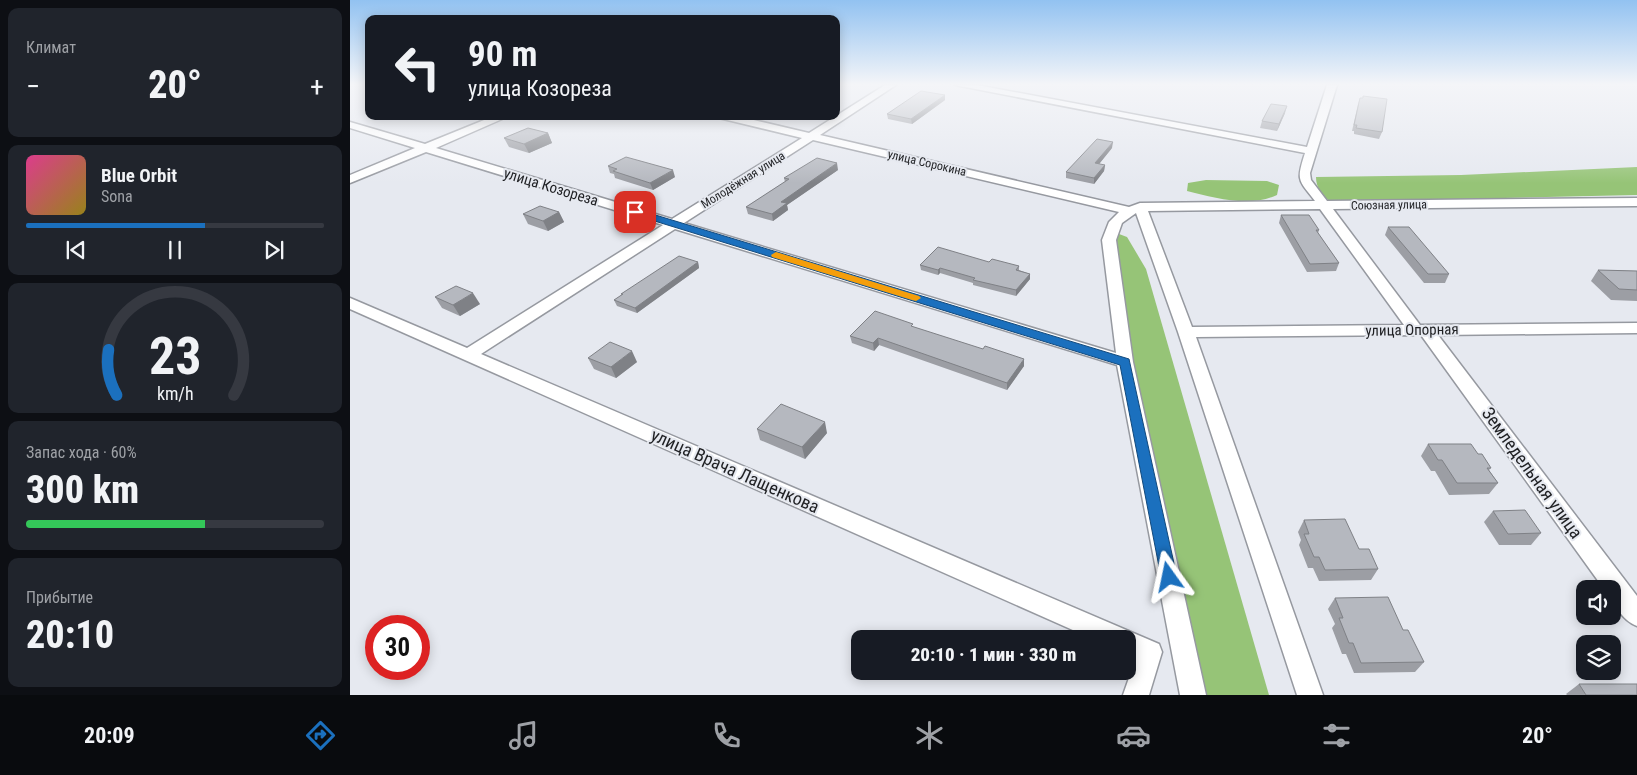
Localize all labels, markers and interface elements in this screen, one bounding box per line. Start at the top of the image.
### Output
text: 90 m [468,34,537,75]
icon: left [385,35,450,100]
text: Климат [26,38,76,57]
text: 20° [148,63,202,107]
text: − [26,70,40,103]
text: + [310,70,324,103]
text: улица Козореза [468,76,612,101]
street label: улица Сорокина [886,147,968,179]
street label: Молодёжная улица [699,148,788,211]
text: Blue Orbit [101,164,177,187]
street label: улица Козореза [501,164,601,210]
text: Sona [101,187,133,206]
pin [614,191,656,233]
street label: Союзная улица [1351,197,1427,213]
icon: arrive [621,198,649,226]
icon: previous [62,236,90,264]
icon: pause [161,236,189,264]
icon: next [260,236,288,264]
street label: улица Опорная [1365,320,1459,340]
text: 23 [149,326,201,387]
text: km/h [157,383,193,404]
street label: Земледельная улица [1478,403,1587,542]
street label: улица Врача Лащенкова [648,424,823,517]
text: Запас хода · 60% [26,443,137,462]
text: 300 km [26,468,139,512]
position arrow [1142,550,1194,602]
map controls [1576,580,1621,680]
button: sound [1576,580,1621,625]
text: Прибытие [26,588,93,607]
text: 20:10 [26,613,114,657]
speed limit sign: 30 [365,615,430,680]
button: layers [1576,635,1621,680]
text: 20:10 · 1 мин · 330 m [911,643,1076,666]
icon: directions [303,718,338,753]
icon: music [506,718,541,753]
icon: phone [709,718,744,753]
icon: climate [912,718,947,753]
icon: car [1116,718,1151,753]
icon: filters [1319,718,1354,753]
text: 20:09 [84,723,135,748]
text: 20° [1522,723,1553,748]

